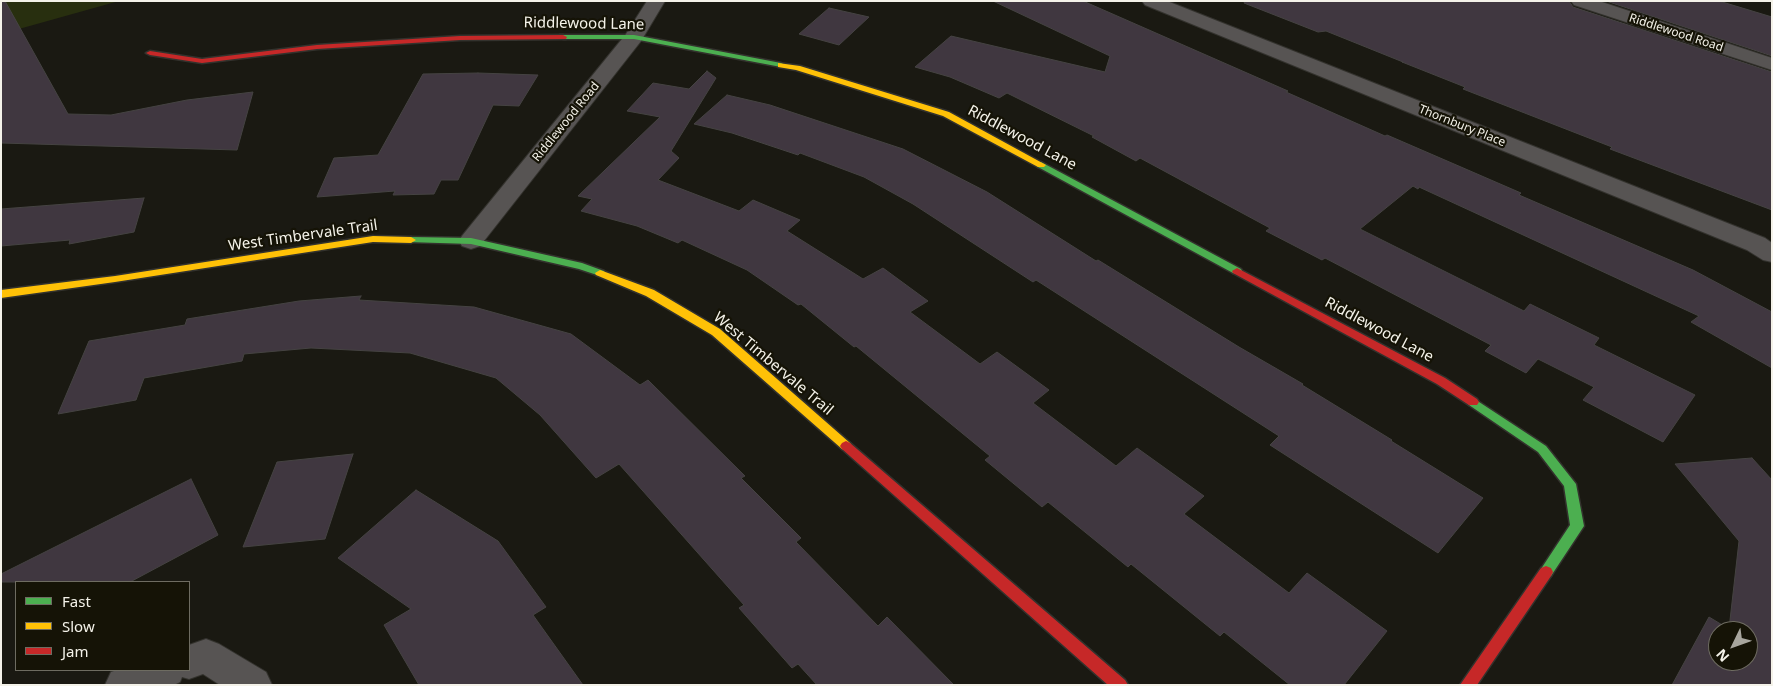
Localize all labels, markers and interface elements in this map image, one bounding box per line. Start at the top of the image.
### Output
street label: Riddlewood Road [1627,11,1725,55]
street label: Riddlewood Lane [523,14,645,34]
street label: Riddlewood Road [529,79,603,165]
street label: Riddlewood Lane [964,102,1080,174]
street label: Thornbury Place [1417,102,1507,150]
street label: West Timbervale Trail [227,217,379,255]
street label: Riddlewood Lane [1321,294,1437,366]
street label: West Timbervale Trail [710,309,836,419]
legend [15,581,190,671]
text: Fast [62,591,91,611]
text: Slow [62,616,95,636]
north arrow [1708,621,1758,671]
text: Jam [62,641,89,661]
text: N [1711,645,1733,666]

